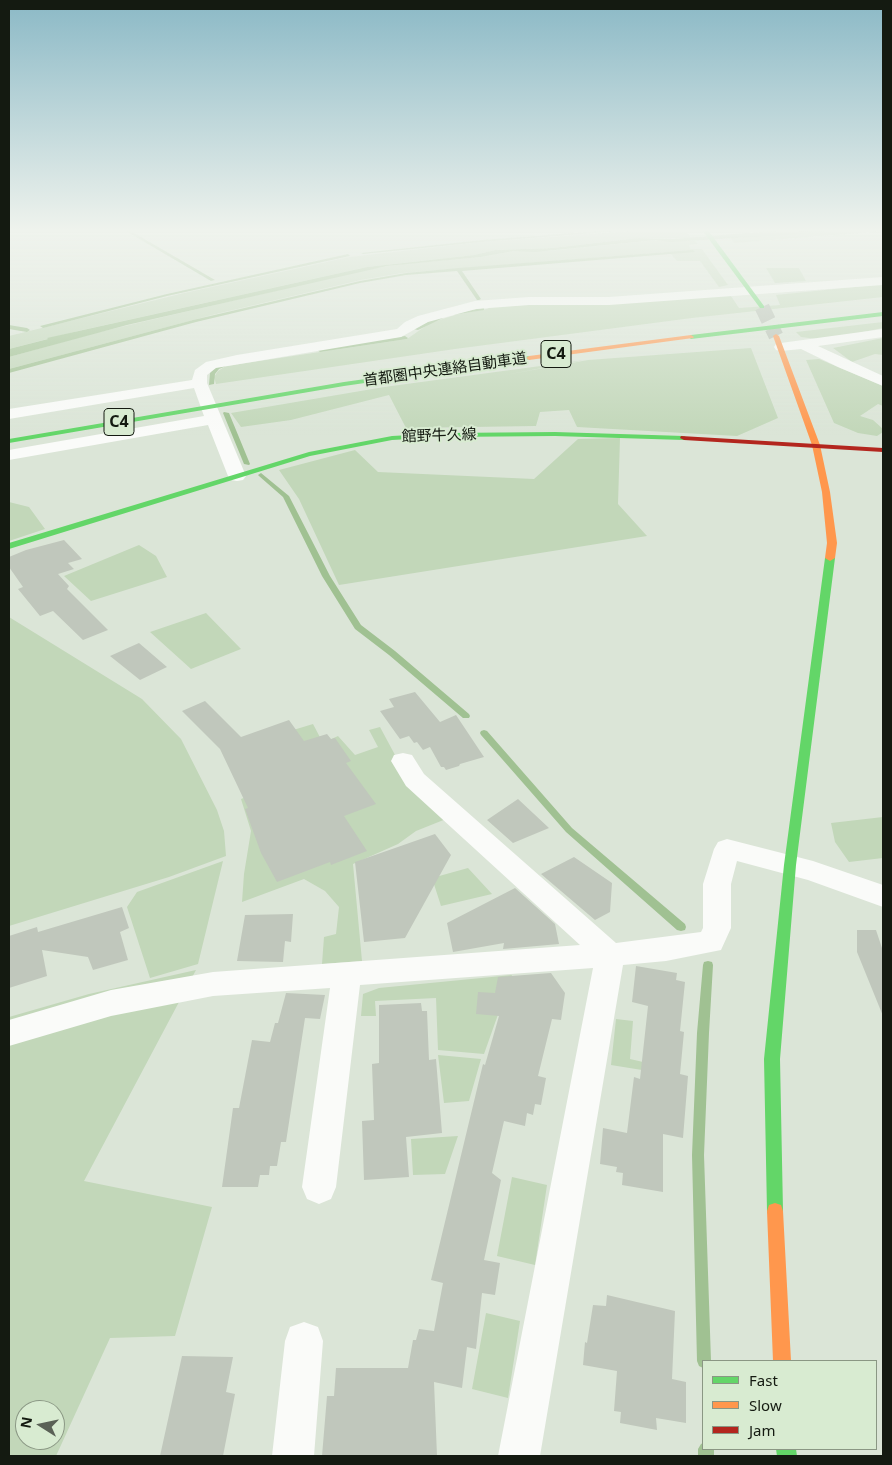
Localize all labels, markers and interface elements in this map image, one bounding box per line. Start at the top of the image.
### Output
road number: C4 [541,340,571,368]
street label: 首都圏中央連絡自動車道 [362,350,528,390]
road number: C4 [104,408,134,436]
street label: 館野牛久線 [401,426,477,446]
legend [702,1360,877,1450]
text: Fast [749,1370,778,1390]
text: Slow [749,1395,782,1415]
north arrow [15,1400,65,1450]
text: N [15,1415,36,1430]
text: Jam [749,1420,776,1440]

